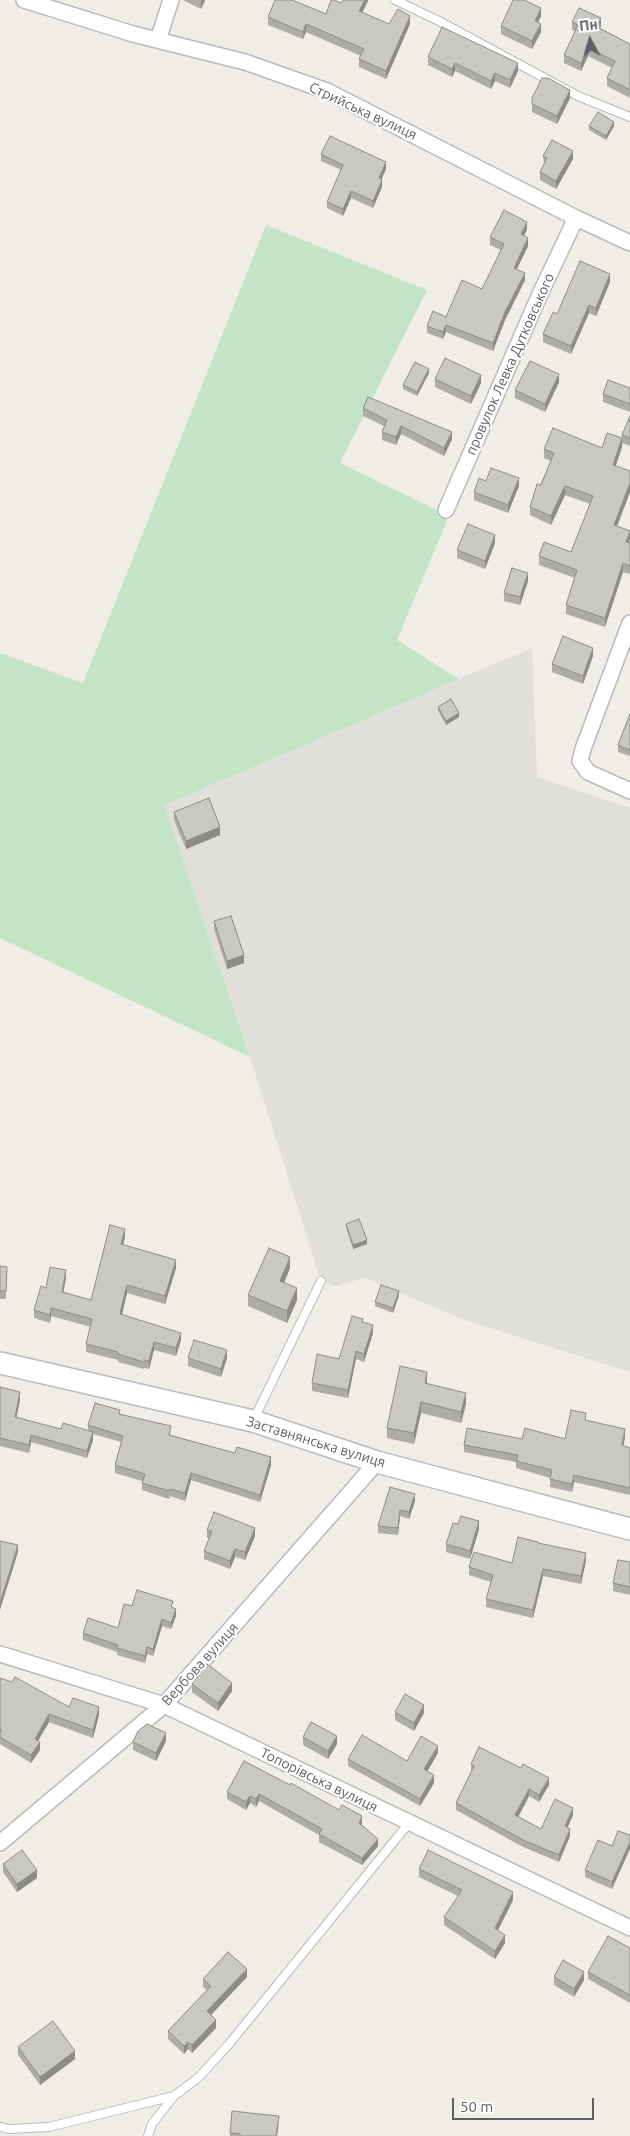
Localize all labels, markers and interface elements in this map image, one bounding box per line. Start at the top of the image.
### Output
north arrow [565,15,615,65]
text: Пн [578,16,598,34]
street label: Стрийська вулиця [306,79,420,143]
street label: провулок Левка Дутковського [462,271,558,457]
street label: Заставнянська вулиця [244,1413,388,1471]
street label: Вербова вулиця [158,1619,242,1709]
street label: Топорівська вулиця [258,1744,380,1816]
scale bar [455,2088,598,2120]
text: 50 m [460,2098,493,2115]

